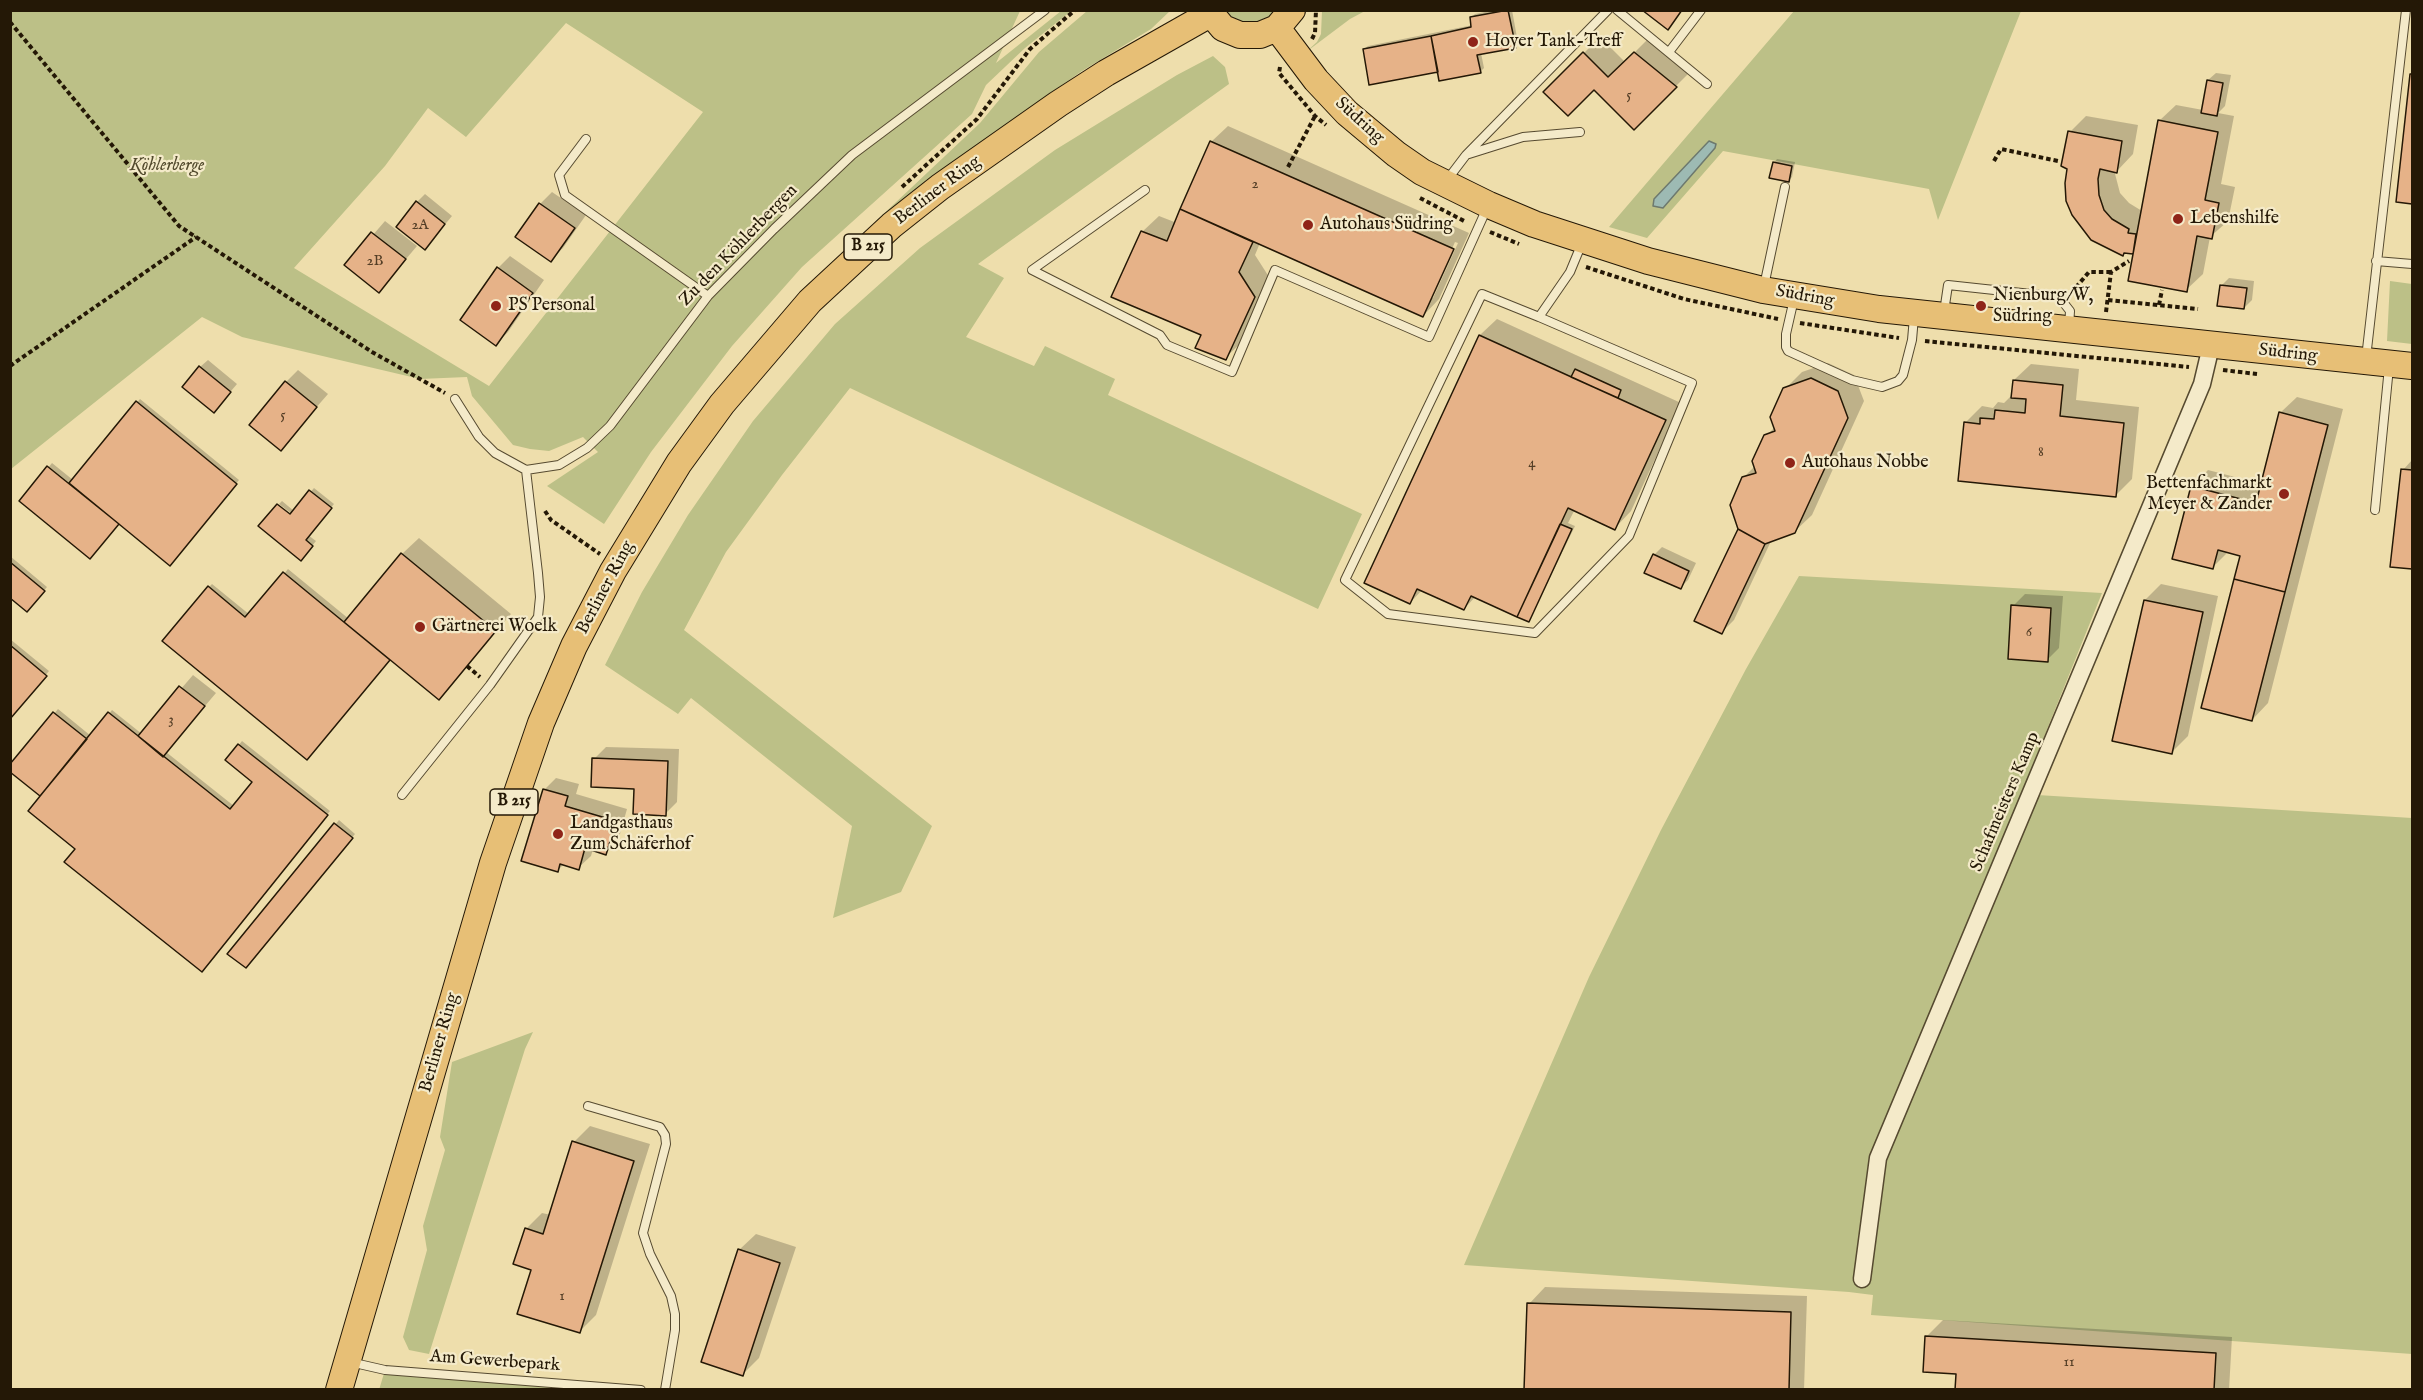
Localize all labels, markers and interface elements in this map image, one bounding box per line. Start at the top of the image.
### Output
place label: Hoyer Tank-Treff [1485,31,1622,53]
marker: Hoyer Tank-Treff [1466,35,1480,49]
house number: 5 [1626,87,1632,105]
street label: Südring [1330,93,1388,149]
street label: Berliner Ring [890,151,986,231]
park label: Köhlerberge [130,155,204,177]
house number: 2 [1251,176,1259,194]
street label: Zu den Köhlerbergen [675,181,803,311]
place label: Lebenshilfe [2190,208,2279,230]
marker: Lebenshilfe [2171,212,2185,226]
place label: Autohaus Südring [1320,214,1453,236]
house number: 2A [411,217,429,235]
marker: Autohaus Südring [1301,218,1315,232]
road number: B 215 [844,234,892,260]
house number: 2B [367,253,383,271]
street label: Südring [1774,281,1836,313]
place label: Nienburg/W, Südring [1993,285,2093,328]
place label: PS Personal [508,295,595,317]
marker: PS Personal [489,299,503,313]
marker: Nienburg/W, Südring [1974,299,1988,313]
street label: Südring [2258,340,2318,368]
house number: 5 [280,407,286,425]
house number: 8 [2038,444,2044,462]
place label: Autohaus Nobbe [1802,452,1928,474]
house number: 4 [1528,455,1536,473]
marker: Autohaus Nobbe [1783,456,1797,470]
place label: Bettenfachmarkt Meyer & Zander [2146,473,2272,516]
marker: Bettenfachmarkt Meyer & Zander [2277,487,2291,501]
street label: Berliner Ring [572,538,640,638]
place label: Gärtnerei Woelk [432,616,557,638]
marker: Gärtnerei Woelk [413,620,427,634]
house number: 6 [2026,624,2032,642]
house number: 3 [168,712,174,730]
street label: Schafmeisters Kamp [1967,729,2045,875]
road number: B 215 [490,789,538,815]
place label: Landgasthaus Zum Schäferhof [570,813,691,856]
marker: Landgasthaus Zum Schäferhof [551,827,565,841]
street label: Berliner Ring [415,991,465,1095]
house number: 1 [559,1288,565,1306]
street label: Am Gewerbepark [429,1347,561,1377]
house number: 11 [2063,1354,2075,1372]

